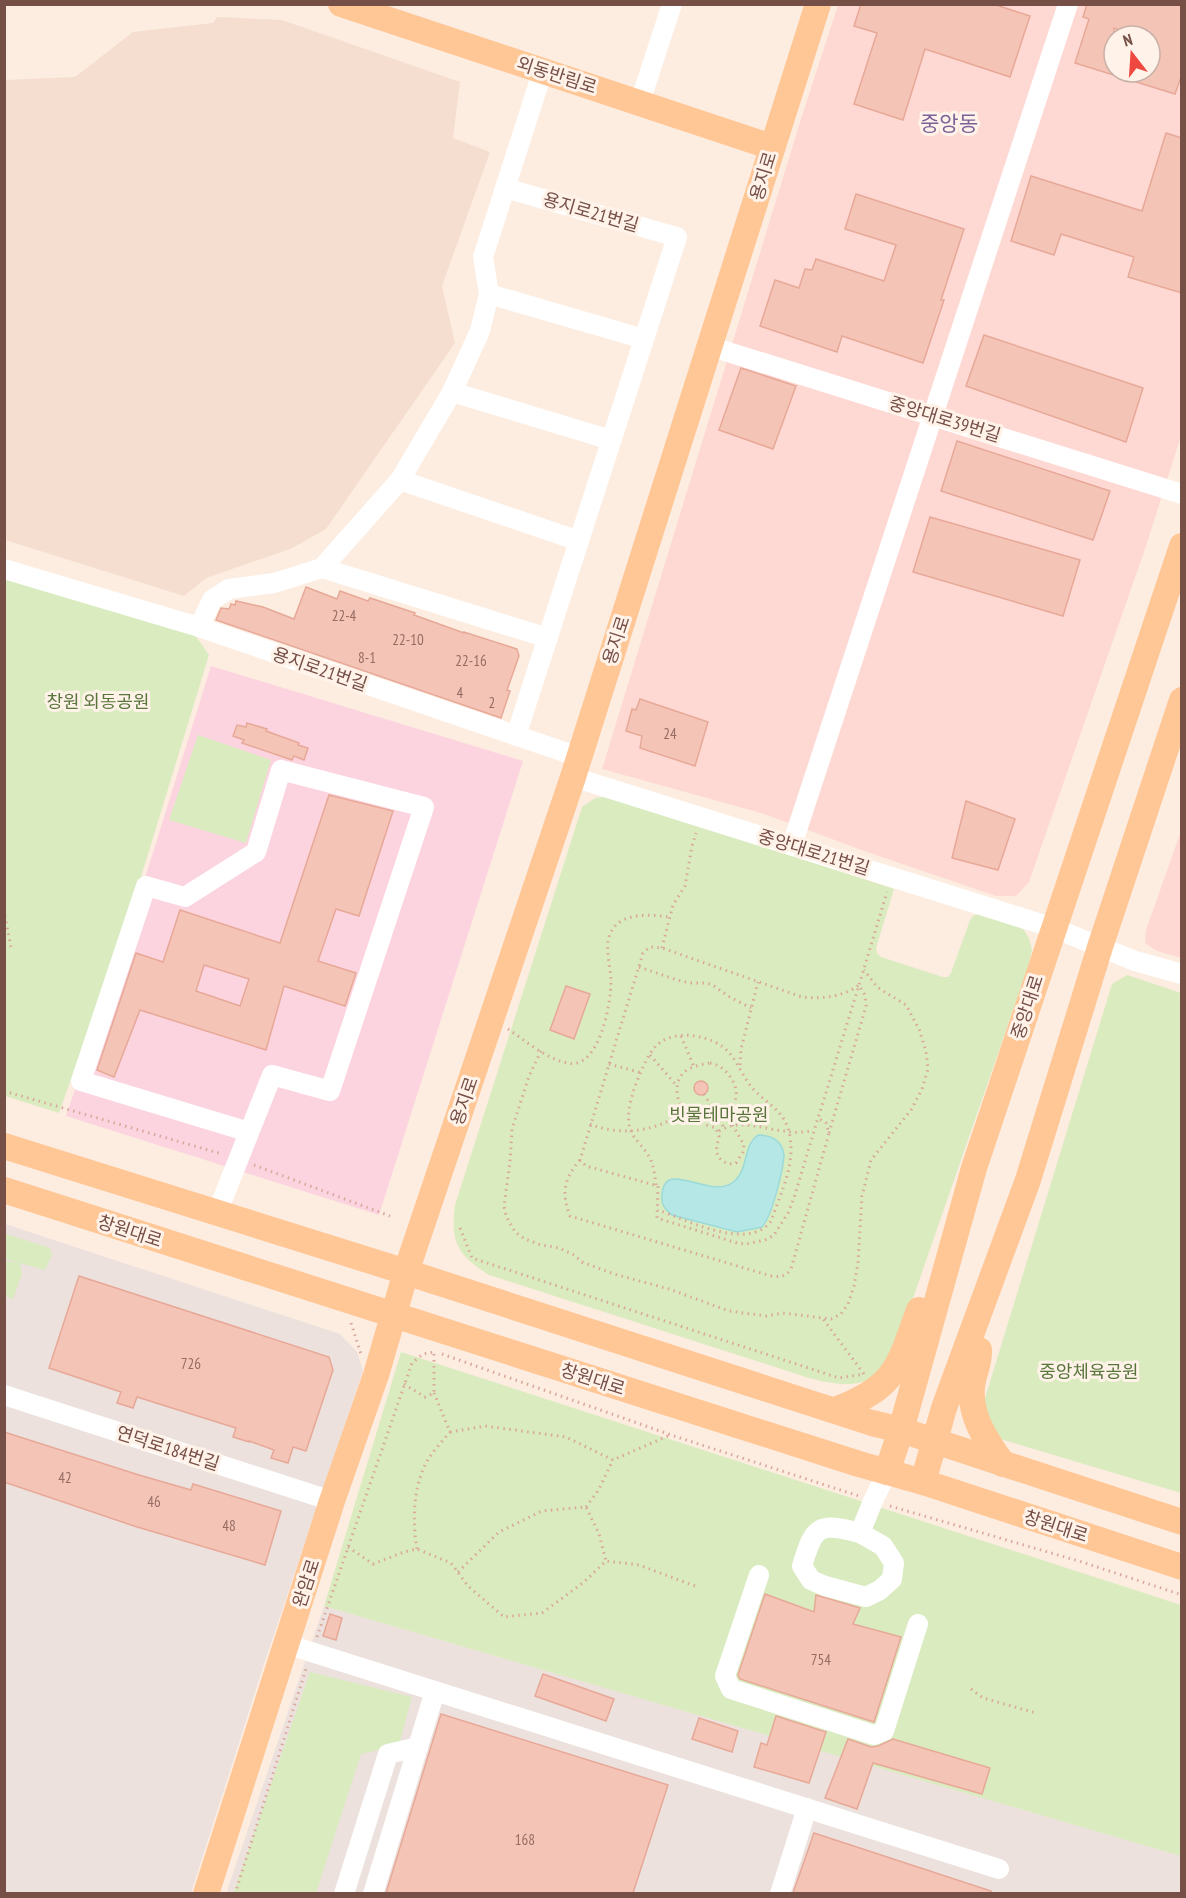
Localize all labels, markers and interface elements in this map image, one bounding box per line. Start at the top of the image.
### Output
north arrow [1102,24,1162,84]
text: N [1121,29,1135,50]
street label: 외동반림로 [514,51,600,99]
district label: 중앙동 [920,110,978,137]
street label: 용지로 [745,149,781,203]
street label: 용지로21번길 [540,187,642,237]
street label: 중앙대로39번길 [886,391,1004,447]
house number: 22-4 [332,606,357,625]
street label: 용지로 [597,613,635,667]
house number: 22-10 [392,630,424,649]
street label: 용지로21번길 [269,642,371,696]
house number: 8-1 [358,648,376,667]
house number: 22-16 [455,651,487,670]
house number: 4 [457,683,464,702]
park label: 창원 외동공원 [46,690,150,713]
house number: 2 [489,693,495,712]
house number: 24 [663,724,677,743]
street label: 중앙대로21번길 [755,824,873,880]
street label: 중앙대로 [1006,972,1048,1042]
street label: 용지로 [445,1074,483,1128]
park label: 빗물테마공원 [669,1103,769,1126]
street label: 창원대로 [95,1210,165,1252]
house number: 726 [181,1354,201,1373]
street label: 창원대로 [558,1358,628,1400]
park label: 중앙체육공원 [1039,1360,1139,1383]
street label: 연덕로184번길 [114,1421,222,1475]
house number: 42 [58,1468,72,1487]
house number: 46 [147,1492,161,1511]
street label: 창원대로 [1021,1505,1091,1547]
house number: 48 [222,1516,236,1535]
street label: 완암로 [287,1556,325,1610]
house number: 754 [811,1650,831,1669]
house number: 168 [515,1830,535,1849]

